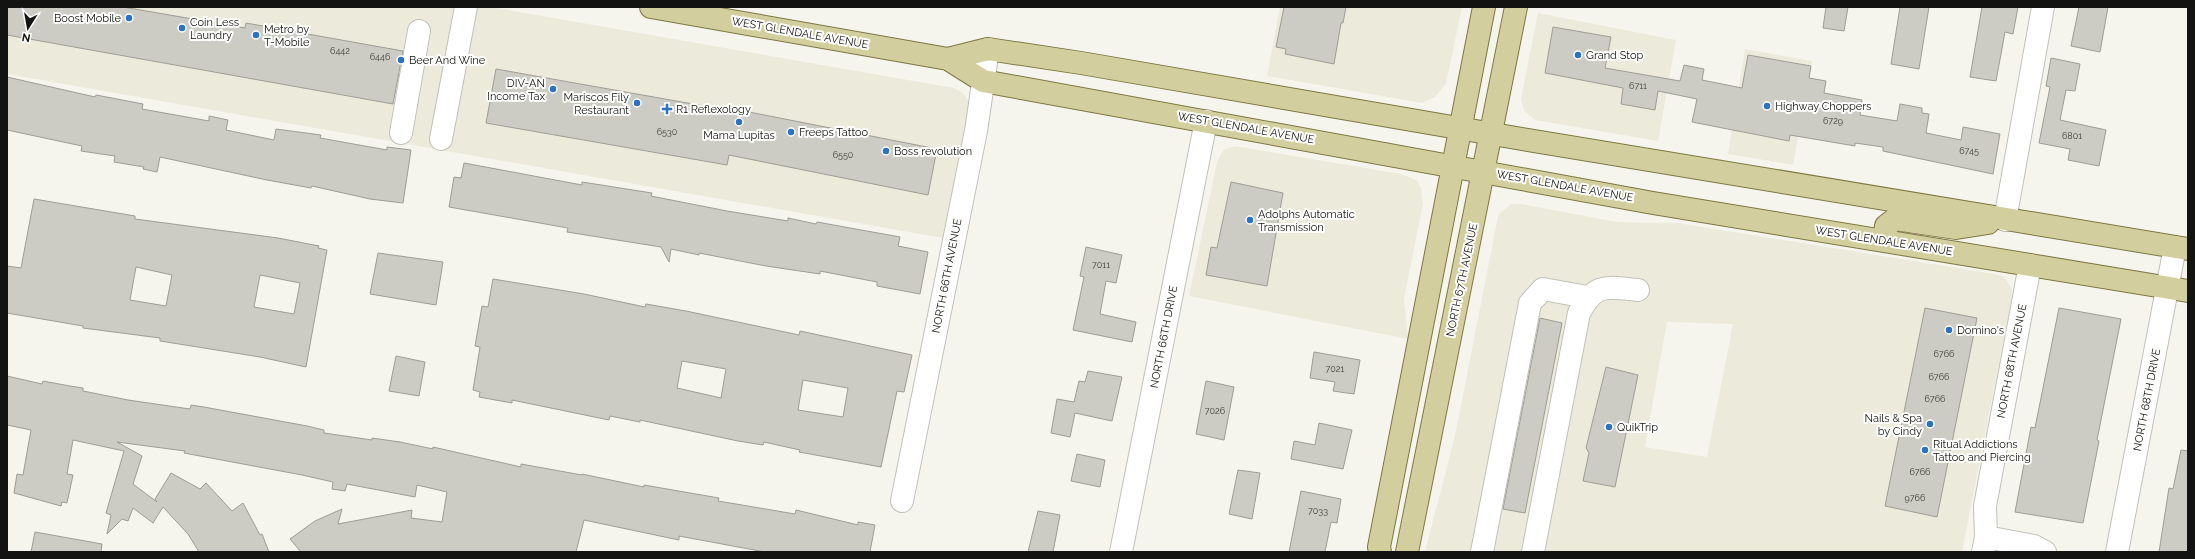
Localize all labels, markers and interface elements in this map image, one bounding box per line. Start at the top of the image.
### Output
north arrow [8,8,48,48]
place label: Boost Mobile [54,12,122,25]
marker: Boost Mobile [124,13,134,23]
street label: WEST GLENDALE AVENUE [731,15,870,51]
place label: Coin Less Laundry [190,16,239,42]
marker: Coin Less Laundry [177,23,187,33]
place label: Metro by T-Mobile [264,23,310,49]
text: N [21,30,32,45]
marker: Metro by T-Mobile [251,30,261,40]
house number: 6442 [330,46,350,56]
place label: Grand Stop [1586,49,1643,62]
marker: Grand Stop [1573,50,1583,60]
house number: 6446 [370,52,391,62]
place label: Beer And Wine [409,54,486,67]
marker: Beer And Wine [396,55,406,65]
place label: DIV-AN Income Tax [487,77,545,103]
house number: 6711 [1629,81,1647,91]
marker: DIV-AN Income Tax [548,84,558,94]
place label: Mariscos Fily Restaurant [564,91,629,117]
marker: Mariscos Fily Restaurant [632,98,642,108]
place label: Highway Choppers [1775,100,1871,113]
marker: Highway Choppers [1762,101,1772,111]
marker: R1 Reflexology [661,103,673,115]
place label: R1 Reflexology [676,103,751,116]
street label: WEST GLENDALE AVENUE [1177,110,1316,146]
house number: 6729 [1823,116,1843,126]
marker: Mama Lupitas [734,117,744,127]
place label: Freeps Tattoo [799,126,869,139]
house number: 6530 [657,127,678,137]
marker: Freeps Tattoo [786,127,796,137]
place label: Mama Lupitas [703,129,775,142]
house number: 6801 [2062,131,2082,141]
place label: Boss revolution [894,145,972,158]
marker: Boss revolution [881,146,891,156]
house number: 6745 [1959,146,1979,156]
house number: 6550 [833,150,854,160]
street label: WEST GLENDALE AVENUE [1496,168,1635,204]
place label: Adolphs Automatic Transmission [1258,208,1355,234]
marker: Adolphs Automatic Transmission [1245,215,1255,225]
street label: NORTH 66TH AVENUE [930,217,965,334]
street label: NORTH 67TH AVENUE [1444,222,1480,338]
street label: WEST GLENDALE AVENUE [1815,224,1954,258]
house number: 7011 [1092,260,1110,270]
street label: NORTH 66TH DRIVE [1148,284,1180,389]
street label: NORTH 68TH AVENUE [1995,302,2030,419]
place label: Domino's [1957,324,2004,337]
marker: Domino's [1944,325,1954,335]
street label: NORTH 68TH DRIVE [2131,347,2163,452]
house number: 6766 [1933,349,1955,359]
house number: 7021 [1326,364,1345,374]
house number: 6766 [1928,372,1950,382]
house number: 6766 [1924,394,1946,404]
house number: 7026 [1205,406,1226,416]
place label: Nails & Spa by Cindy [1864,412,1922,438]
marker: Nails & Spa by Cindy [1925,419,1935,429]
place label: QuikTrip [1617,421,1658,434]
marker: QuikTrip [1604,422,1614,432]
place label: Ritual Addictions Tattoo and Piercing [1933,438,2031,464]
marker: Ritual Addictions Tattoo and Piercing [1920,445,1930,455]
house number: 6766 [1909,467,1931,477]
house number: 9766 [1905,493,1926,503]
house number: 7033 [1308,506,1328,516]

